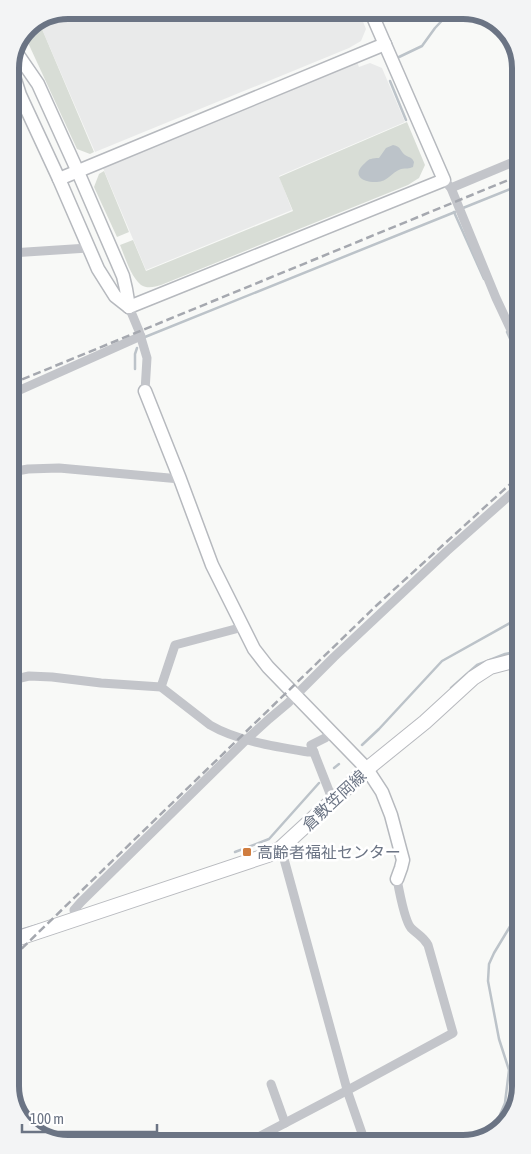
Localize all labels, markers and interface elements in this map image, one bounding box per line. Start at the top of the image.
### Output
street label: 倉敷笠岡線 [299,766,369,834]
place label: 高齢者福祉センター [257,843,401,861]
marker: 高齢者福祉センター [241,846,253,858]
scale bar [22,1102,158,1134]
text: 100 m [30,1110,64,1127]

